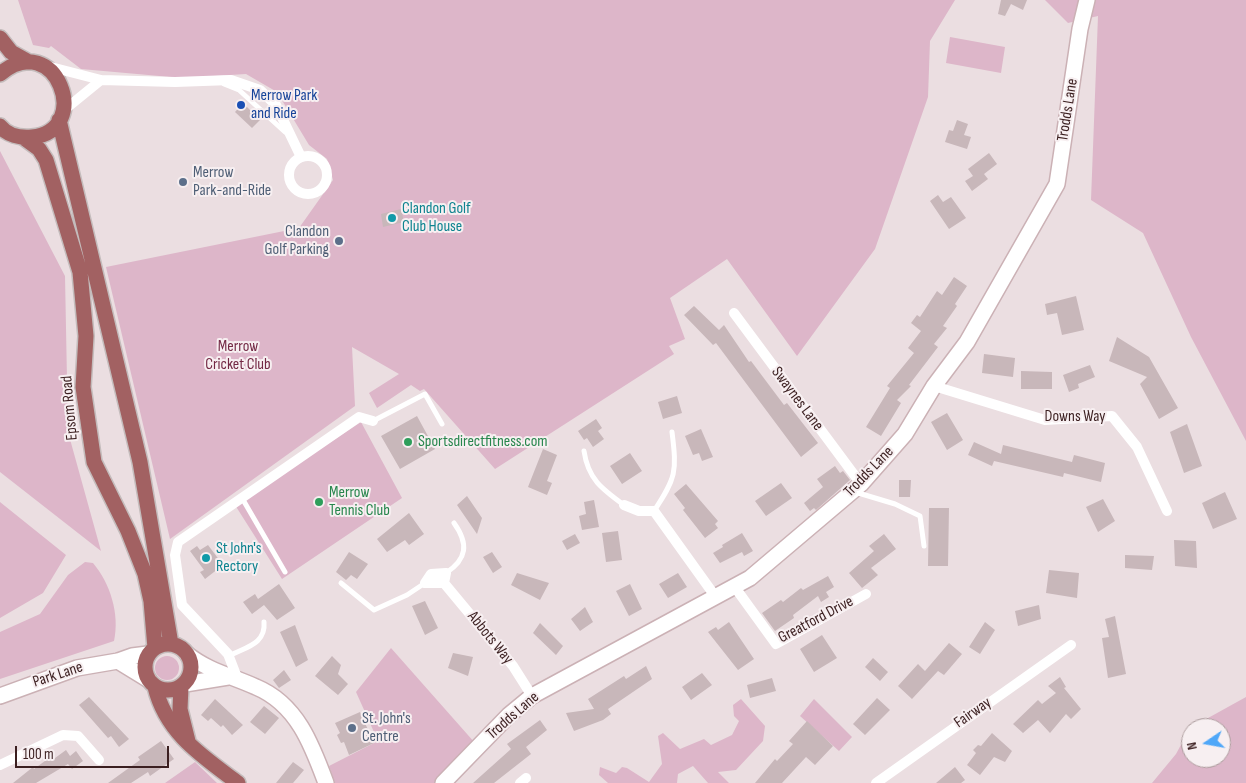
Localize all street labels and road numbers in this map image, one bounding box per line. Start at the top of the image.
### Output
street label: Trodds Lane [1054,77,1082,143]
street label: Swaynes Lane [767,363,827,435]
street label: Epsom Road [58,375,82,441]
street label: Downs Way [1045,407,1105,427]
street label: Trodds Lane [840,443,898,501]
street label: Greatford Drive [775,592,857,648]
street label: Abbots Way [463,608,517,668]
street label: Park Lane [31,658,85,692]
street label: Trodds Lane [483,688,543,744]
street label: Fairway [951,693,995,733]

